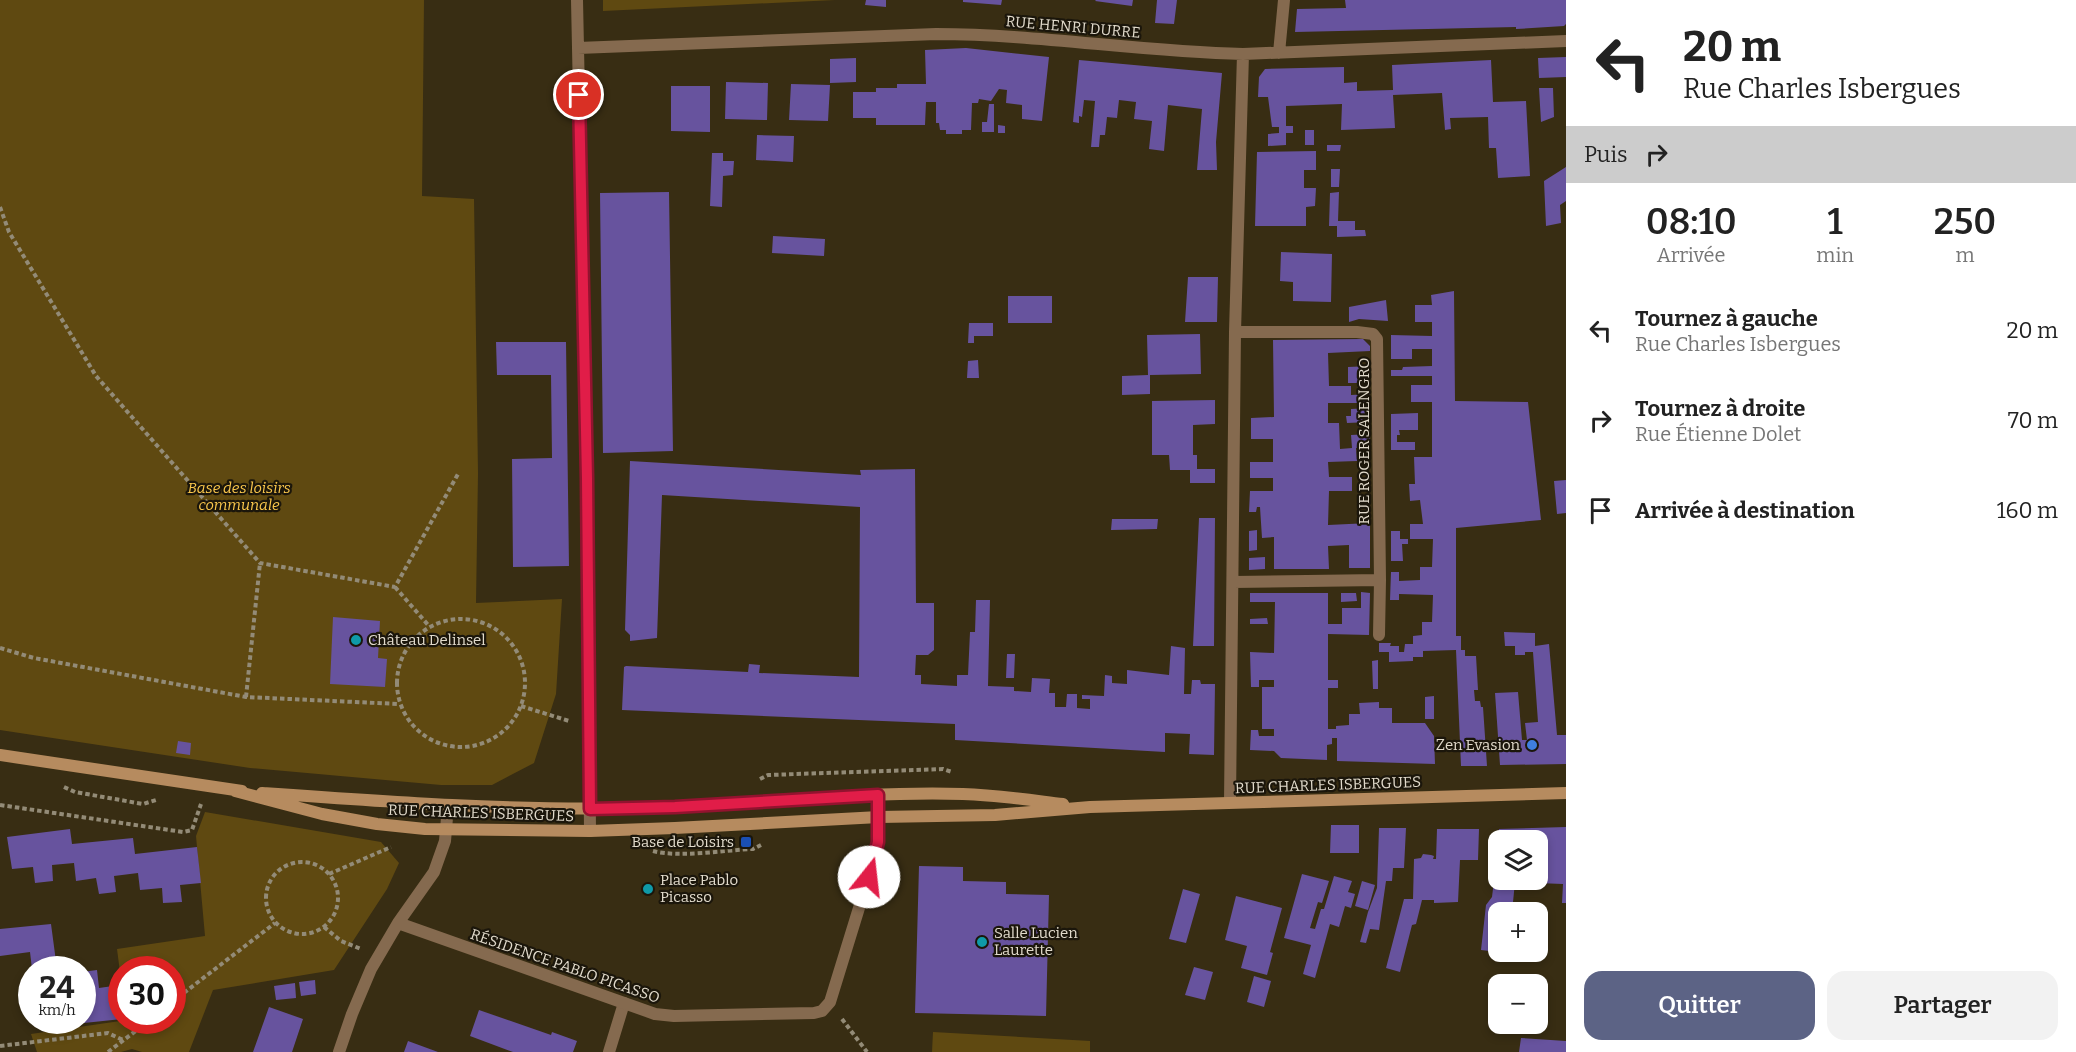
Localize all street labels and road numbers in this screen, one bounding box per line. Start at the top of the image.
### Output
street label: RUE HENRI DURRE [1005,12,1141,42]
street label: RUE ROGER SALENGRO [1355,357,1373,525]
street label: RUE CHARLES ISBERGUES [1235,773,1421,797]
street label: RUE CHARLES ISBERGUES [388,801,574,825]
street label: RÉSIDENCE PABLO PICASSO [468,925,662,1007]

